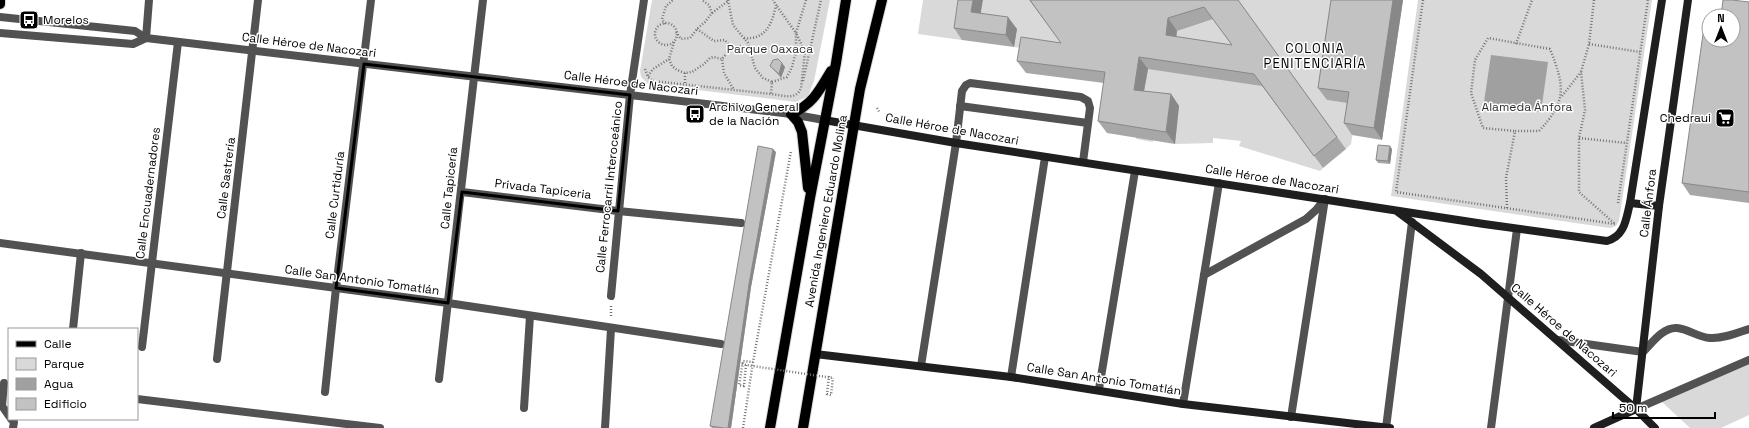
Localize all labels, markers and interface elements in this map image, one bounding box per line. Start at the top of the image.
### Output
north arrow [1701,8,1741,48]
bus stop icon: Morelos [18,9,40,31]
text: N [1717,11,1725,25]
place label: Morelos [43,12,89,28]
street label: Calle Héroe de Nacozari [241,29,377,61]
district label: COLONIA PENITENCIARÍA [1264,40,1366,72]
park label: Parque Oaxaca [727,41,813,57]
street label: Calle Héroe de Nacozari [563,67,699,99]
place label: Archivo General de la Nación [709,99,799,129]
park label: Alameda Ánfora [1482,99,1572,115]
street label: Calle Ferrocarril Interoceánico [592,100,626,274]
bus stop icon: Archivo General de la Nación [684,103,706,125]
supermarket icon: Chedraui [1714,107,1736,129]
street label: Calle Héroe de Nacozari [884,109,1020,149]
place label: Chedraui [1660,110,1711,126]
street label: Avenida Ingeniero Eduardo Molina [801,113,851,309]
street label: Calle Encuadernadores [132,126,164,260]
street label: Calle Sastrería [213,136,239,220]
street label: Calle Tapicería [437,146,461,230]
street label: Calle Curtiduría [322,150,348,240]
street label: Calle Héroe de Nacozari [1204,161,1340,197]
street label: Calle Ánfora [1636,168,1660,238]
street label: Privada Tapiceria [494,175,592,203]
street label: Calle San Antonio Tomatlán [284,261,440,299]
street label: Calle Héroe de Nacozari [1508,280,1620,380]
legend [8,328,138,420]
text: Calle [44,336,72,352]
text: Parque [44,356,84,372]
street label: Calle San Antonio Tomatlán [1026,359,1182,399]
text: Agua [44,376,74,392]
scale bar [1613,394,1715,420]
text: Edificio [44,396,87,412]
text: 50 m [1619,400,1647,416]

